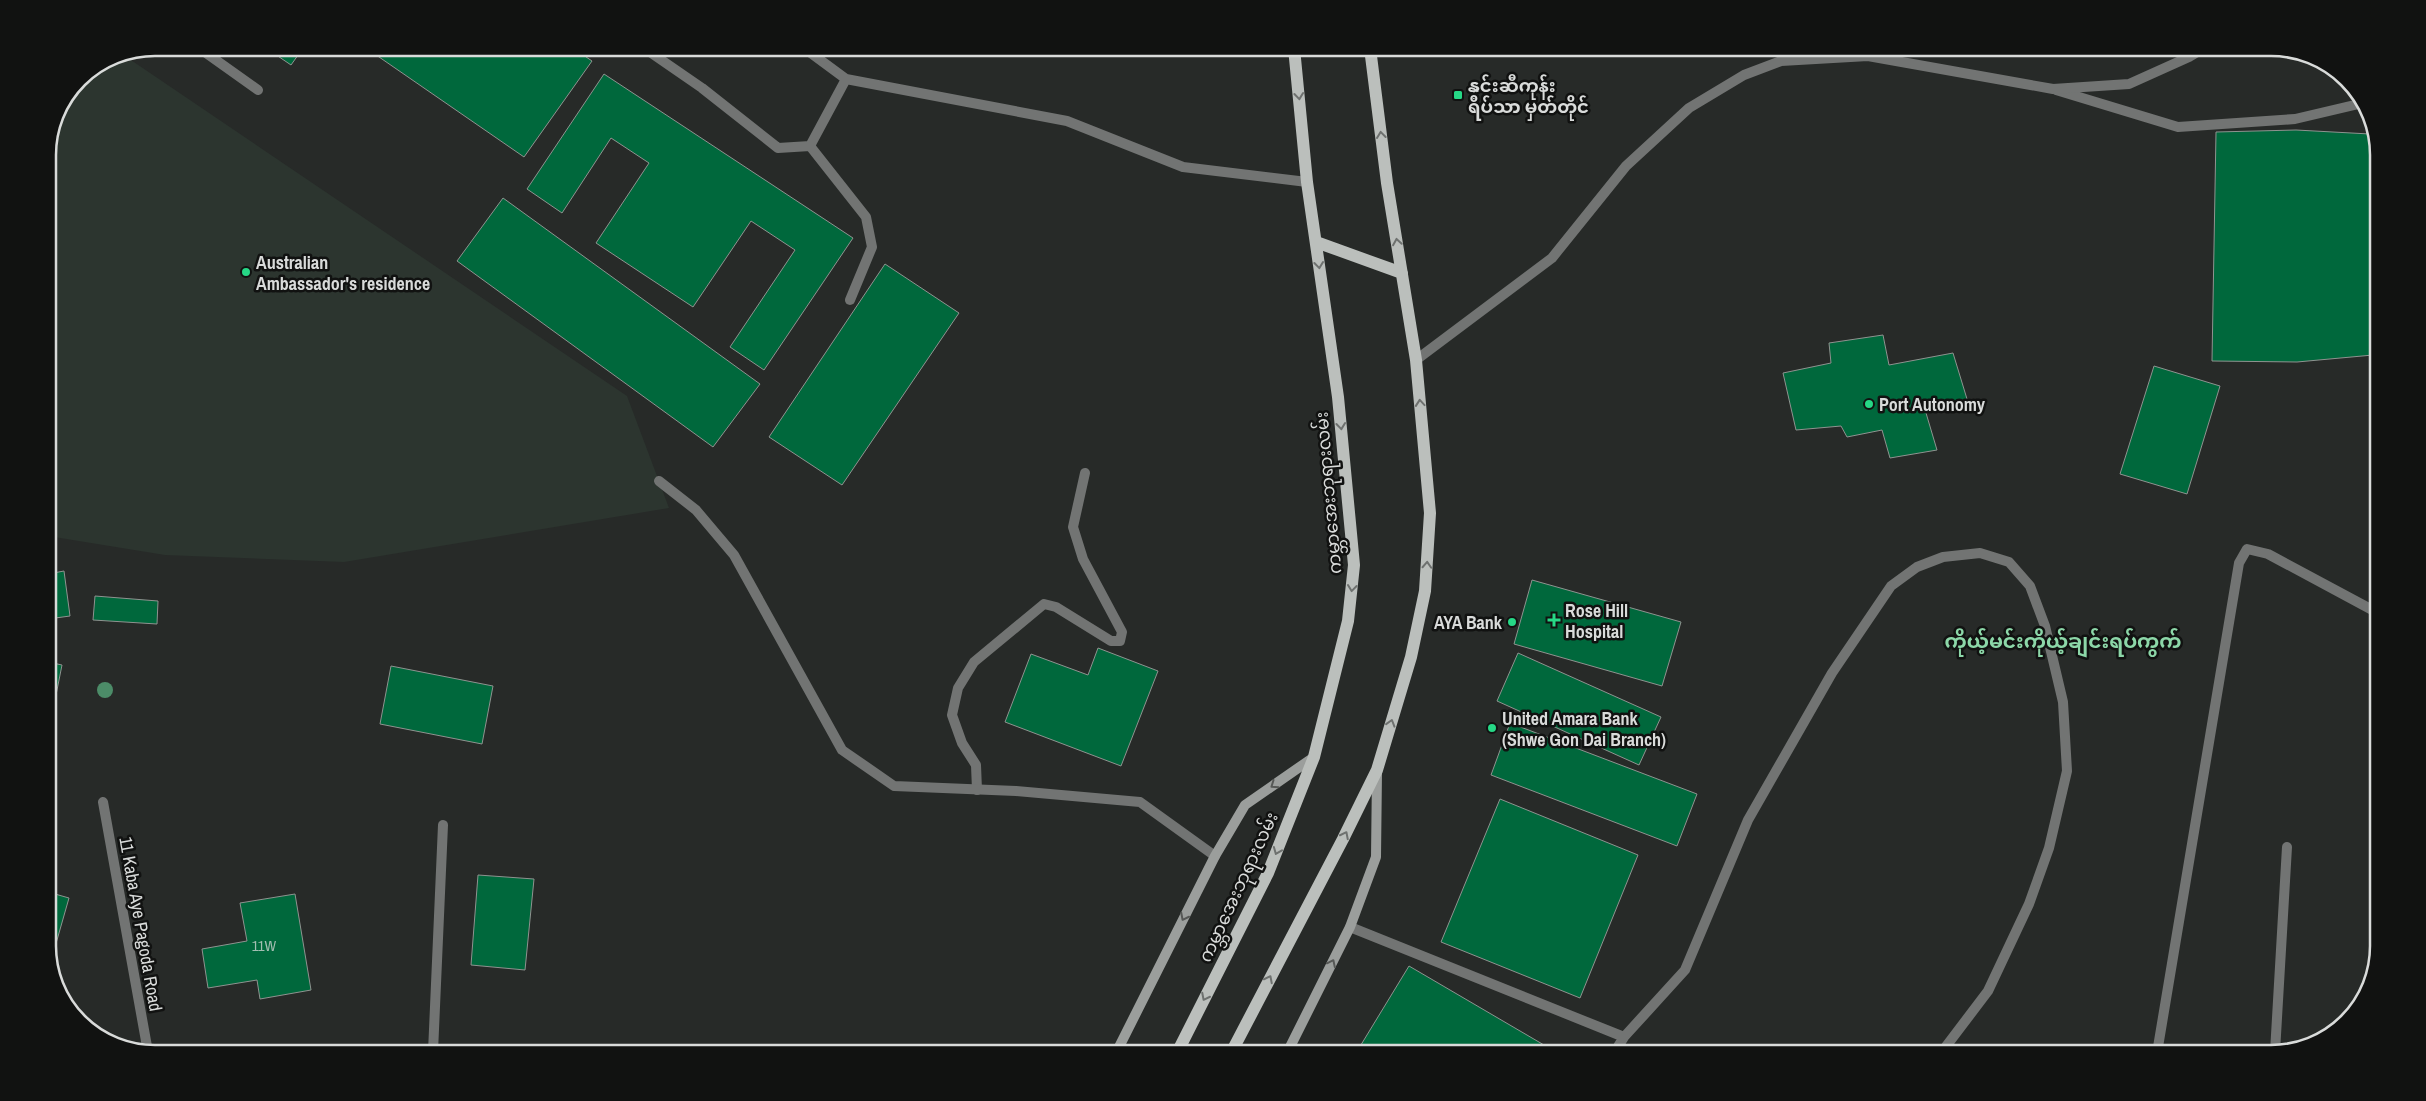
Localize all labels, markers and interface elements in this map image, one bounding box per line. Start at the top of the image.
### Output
place label: နှင်းဆီကုန်း ရိပ်သာ မှတ်တိုင် [1468,73,1589,121]
marker: နှင်းဆီကုန်း ရိပ်သာ မှတ်တိုင် [1452,89,1464,101]
one-way arrow [1293,92,1304,100]
one-way arrow [1376,131,1387,139]
one-way arrow [1392,238,1402,247]
place label: Australian Ambassador's residence [256,250,430,296]
one-way arrow [1313,261,1324,269]
marker: Australian Ambassador's residence [240,266,252,278]
place label: Port Autonomy [1879,392,1986,417]
marker: Port Autonomy [1863,398,1875,410]
one-way arrow [1414,399,1425,407]
street label: ကမ္ဘာအေးဘုရားလမ်း [1308,411,1351,575]
one-way arrow [1335,422,1346,430]
one-way arrow [1421,561,1432,569]
one-way arrow [1347,584,1358,592]
place label: Rose Hill Hospital [1565,598,1628,644]
place label: AYA Bank [1434,610,1503,635]
marker: Rose Hill Hospital [1547,613,1561,627]
marker: AYA Bank [1506,616,1518,628]
district label: ကိုယ့်မင်းကိုယ့်ချင်းရပ်ကွက် [1945,627,2182,658]
place label: United Amara Bank (Shwe Gon Dai Branch) [1502,706,1666,752]
one-way arrow [1385,720,1395,728]
marker: United Amara Bank (Shwe Gon Dai Branch) [1486,722,1498,734]
one-way arrow [1270,779,1280,788]
street label: ကမ္ဘာအေးဘုရားလမ်း [1192,808,1286,967]
one-way arrow [1339,832,1349,841]
street label: 11 Kaba Aye Pagoda Road [113,835,169,1013]
one-way arrow [1272,846,1283,855]
one-way arrow [1181,911,1191,920]
house number: 11W [252,935,277,956]
one-way arrow [1326,959,1336,968]
one-way arrow [1263,975,1273,984]
one-way arrow [1201,991,1211,1000]

